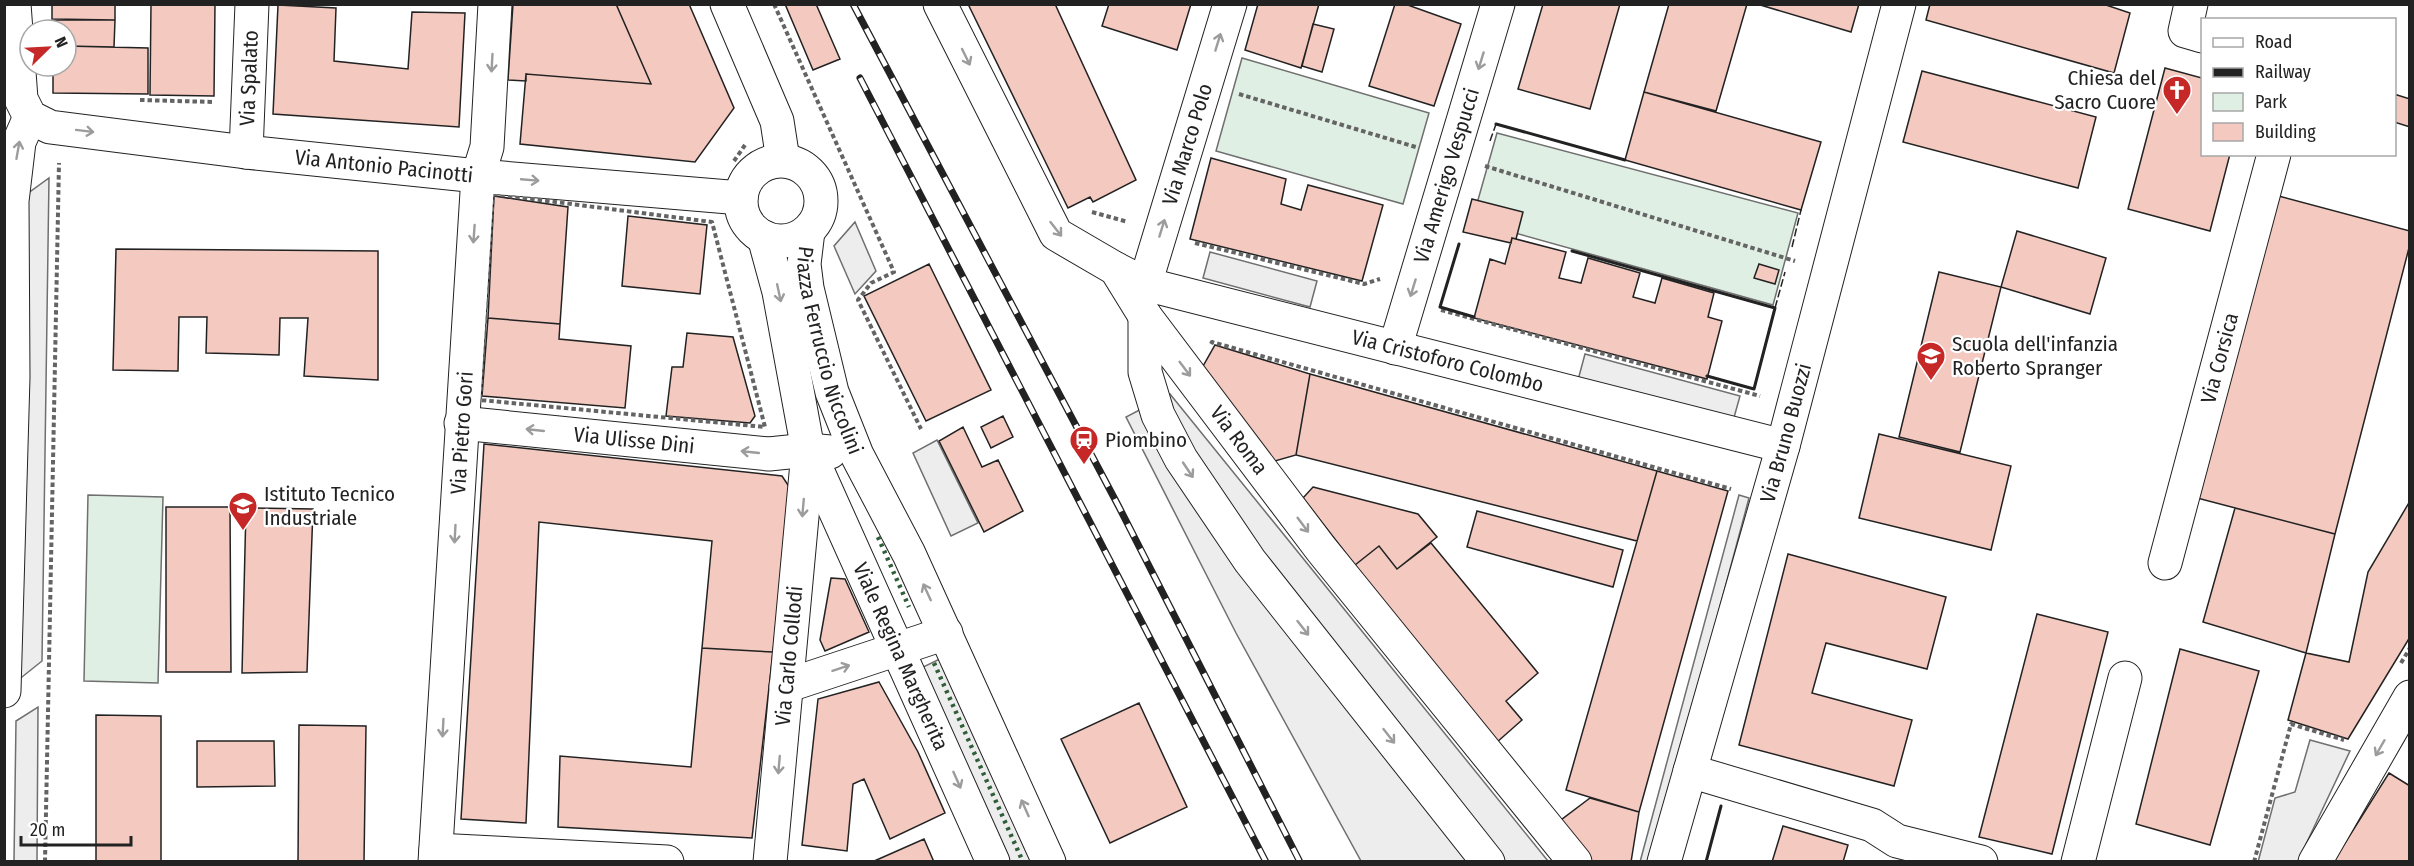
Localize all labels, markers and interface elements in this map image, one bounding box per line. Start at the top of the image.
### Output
north arrow [18,18,78,78]
legend [2201,18,2396,156]
street label: Via Spalato [234,30,264,127]
text: Road [2255,31,2292,53]
one-way arrow [1213,33,1224,52]
text: N [51,34,72,50]
one-way arrow [960,48,972,65]
one-way arrow [1475,51,1486,70]
one-way arrow [486,52,497,72]
text: Railway [2255,61,2311,83]
place label: Chiesa del Sacro Cuore [2054,65,2156,115]
church icon: Chiesa del Sacro Cuore [2161,74,2193,116]
street label: Via Marco Polo [1157,80,1218,208]
street label: Via Amerigo Vespucci [1408,85,1485,266]
text: Park [2255,91,2288,113]
text: Building [2255,121,2316,143]
one-way arrow [75,126,95,137]
one-way arrow [13,140,24,160]
street label: Via Antonio Pacinotti [294,144,474,188]
one-way arrow [519,175,539,186]
one-way arrow [1157,219,1168,238]
one-way arrow [1049,221,1062,237]
one-way arrow [468,224,479,244]
street label: Piazza Ferruccio Niccolini [791,245,868,458]
one-way arrow [1407,278,1418,297]
one-way arrow [773,284,785,303]
street label: Via Corsica [2195,310,2244,406]
street label: Via Cristoforo Colombo [1349,324,1546,398]
place label: Scuola dell'infanzia Roberto Spranger [1952,331,2118,381]
school or university icon: Scuola dell'infanzia Roberto Spranger [1915,340,1947,382]
street label: Via Bruno Buozzi [1754,360,1817,506]
one-way arrow [1179,361,1192,377]
street label: Via Pietro Gori [445,371,479,495]
street label: Via Roma [1204,401,1273,480]
street label: Via Ulisse Dini [572,421,696,459]
one-way arrow [526,424,546,435]
station icon: Piombino [1068,424,1100,466]
place label: Piombino [1105,427,1187,453]
one-way arrow [741,446,760,457]
one-way arrow [1182,461,1194,478]
place label: Istituto Tecnico Industriale [264,481,395,531]
school or university icon: Istituto Tecnico Industriale [227,490,259,532]
one-way arrow [797,498,808,518]
one-way arrow [1296,517,1309,533]
one-way arrow [449,523,460,543]
street label: Viale Regina Margherita [847,559,954,754]
one-way arrow [921,584,933,602]
street label: Via Carlo Collodi [770,585,809,727]
one-way arrow [1296,619,1309,635]
one-way arrow [831,662,850,673]
one-way arrow [438,718,449,738]
one-way arrow [1382,728,1395,744]
one-way arrow [2374,739,2386,756]
one-way arrow [773,755,784,774]
one-way arrow [952,770,963,788]
one-way arrow [1019,800,1031,818]
scale bar [21,809,130,847]
text: 20 m [30,819,65,841]

